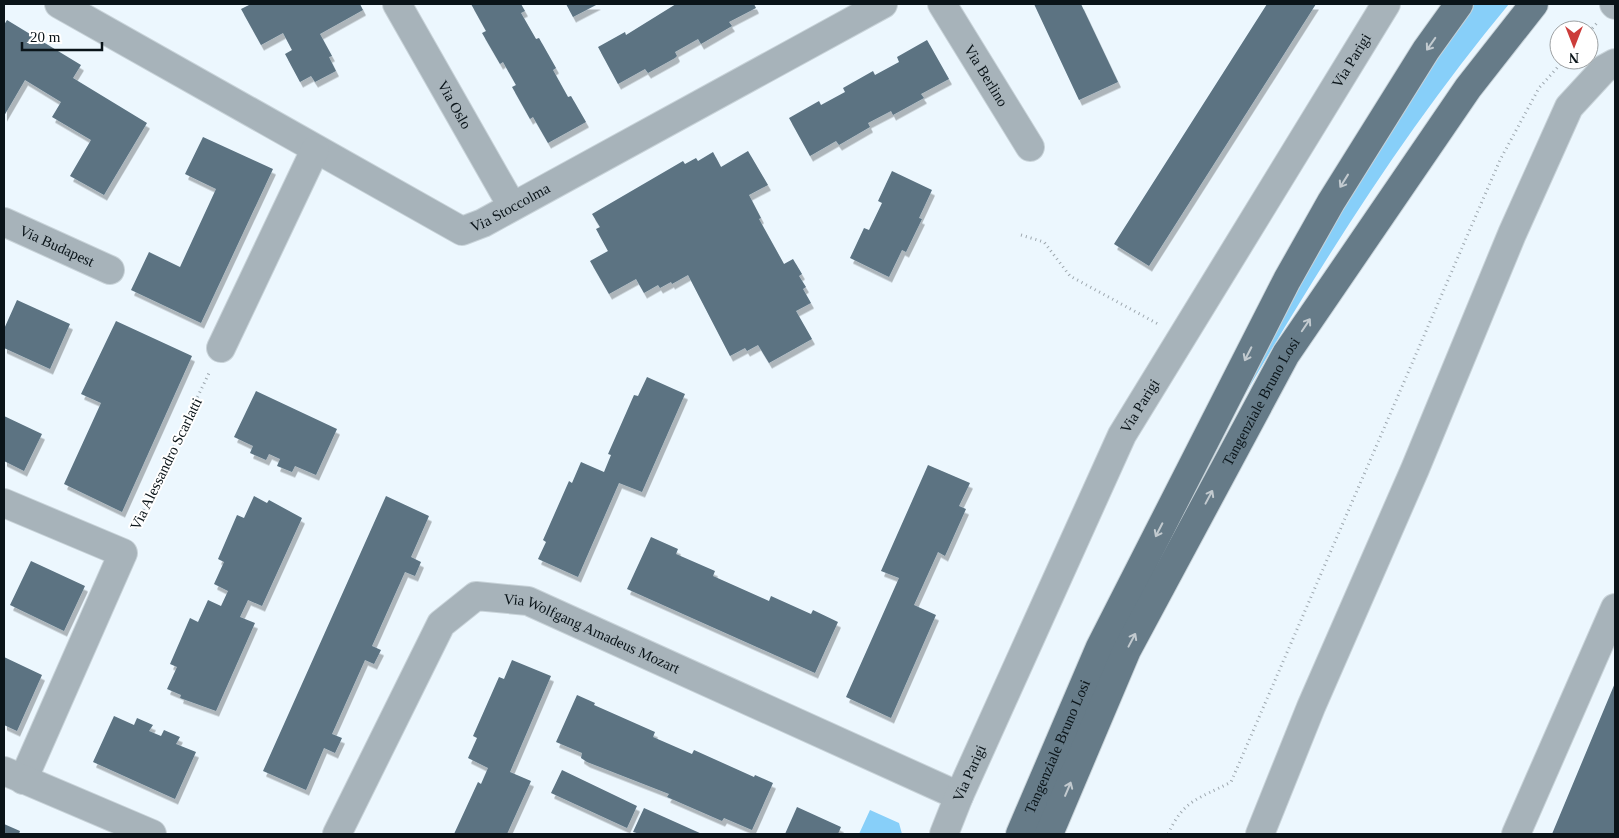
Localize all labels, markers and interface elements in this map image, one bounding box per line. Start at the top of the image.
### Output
scale bar [22,20,102,52]
north arrow [1549,20,1599,70]
text: 20 m [30,29,61,45]
street label: Via Parigi [1329,31,1374,91]
one-way arrow [1426,36,1436,50]
street label: Via Berlino [961,42,1011,109]
text: N [1569,50,1579,65]
street label: Via Oslo [434,78,474,132]
one-way arrow [1339,174,1350,188]
street label: Via Stoccolma [468,180,553,235]
street label: Via Budapest [17,222,98,270]
one-way arrow [1301,318,1311,332]
street label: Tangenziale Bruno Losi [1219,334,1303,469]
one-way arrow [1243,346,1252,361]
street label: Via Parigi [1117,376,1162,436]
street label: Via Alessandro Scarlatti [127,395,205,533]
one-way arrow [1205,490,1214,505]
one-way arrow [1154,522,1163,537]
street label: Via Wolfgang Amadeus Mozart [503,591,683,677]
one-way arrow [1128,633,1137,648]
street label: Tangenziale Bruno Losi [1022,677,1093,816]
street label: Via Parigi [950,742,989,804]
one-way arrow [1064,782,1074,797]

